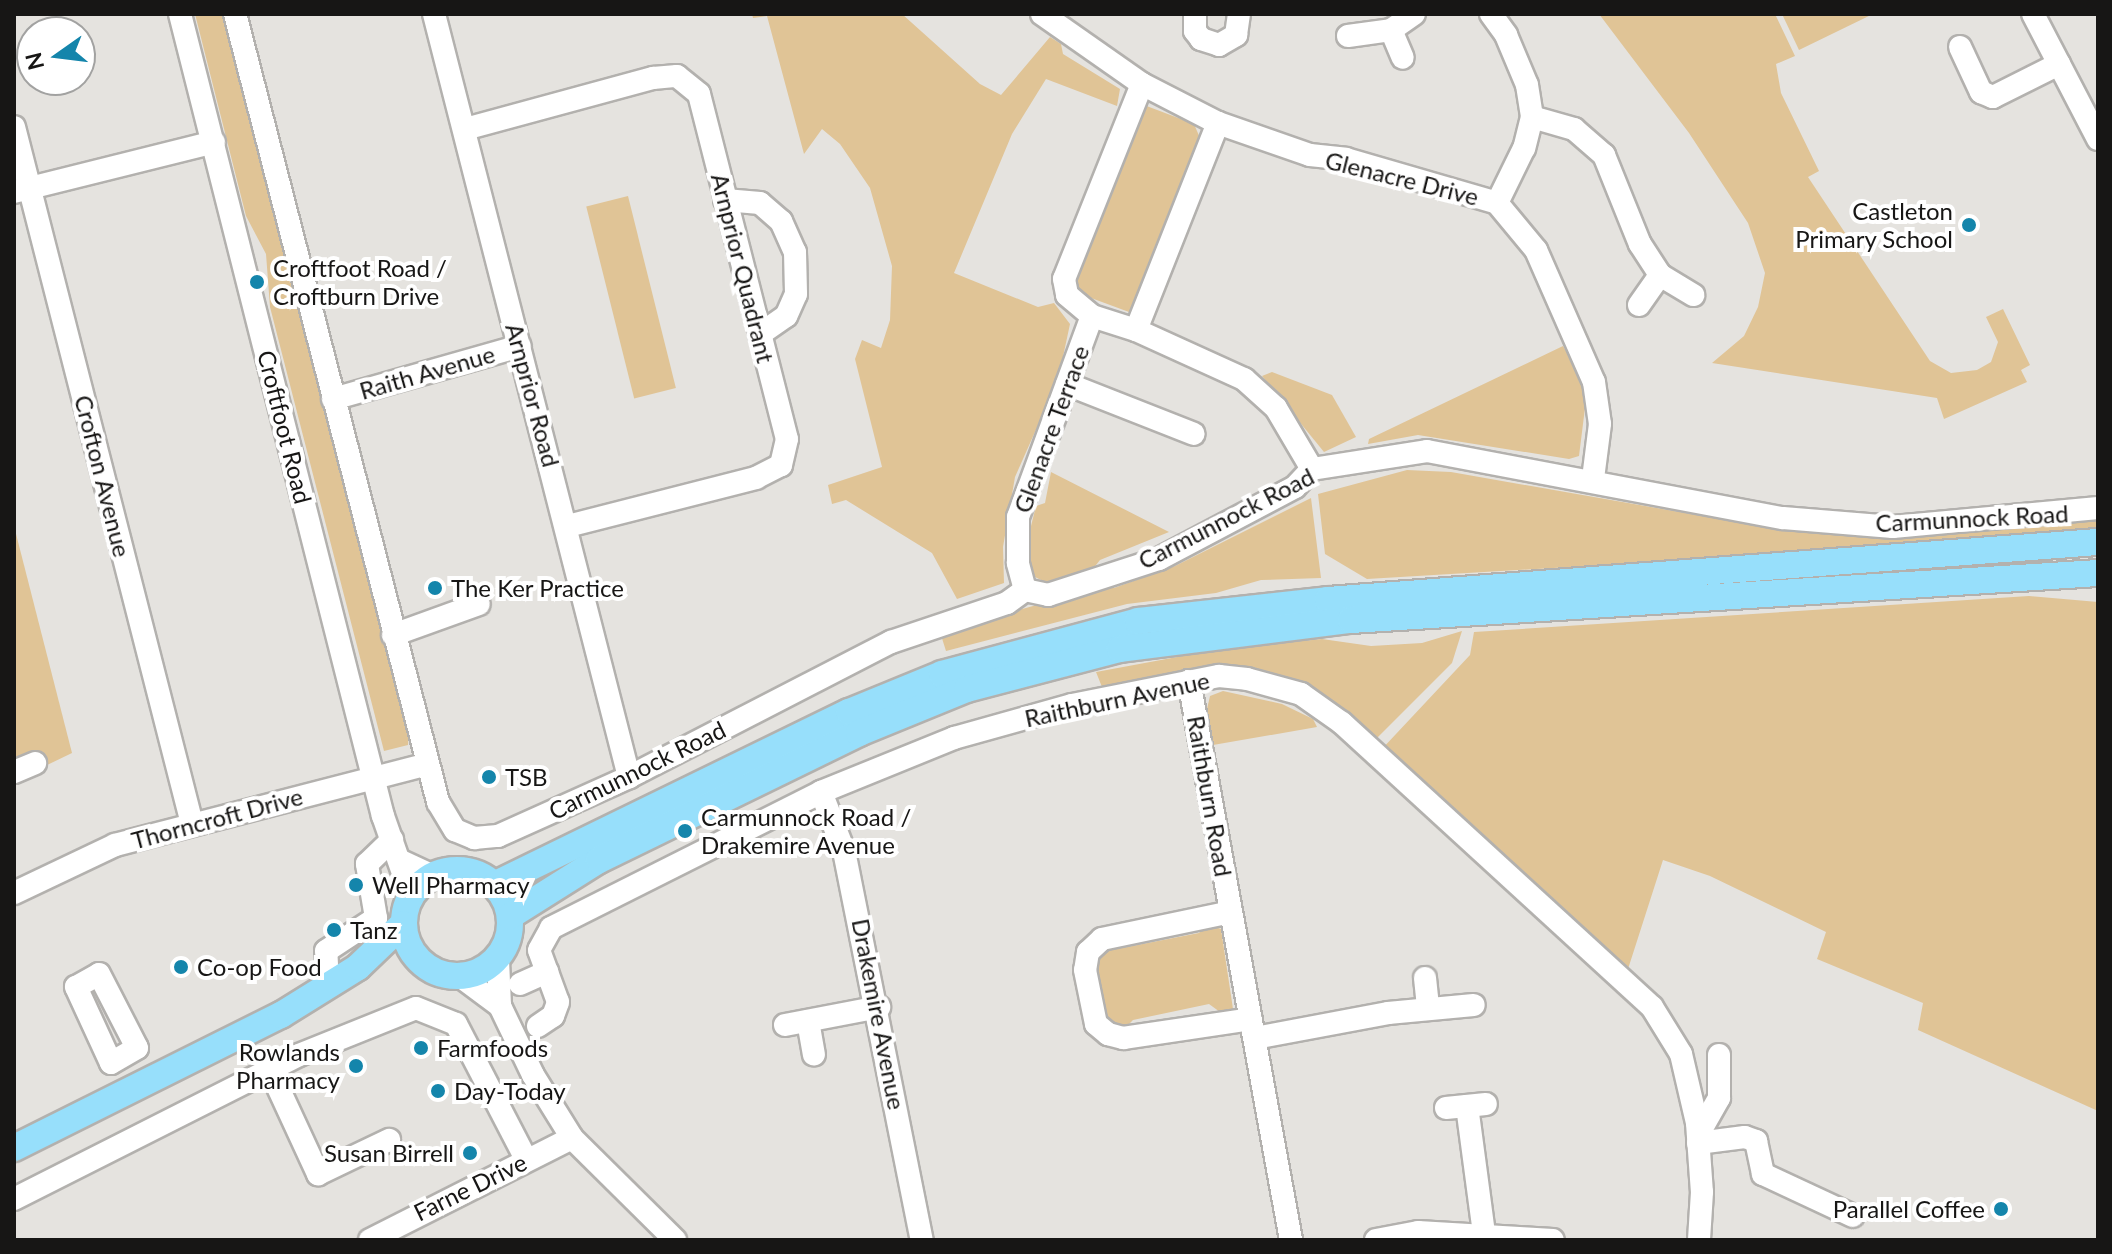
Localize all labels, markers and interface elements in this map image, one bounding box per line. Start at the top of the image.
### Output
north arrow [16,16,96,96]
text: N [19,50,49,73]
street label: Glenacre Drive [1322,145,1482,211]
street label: Arnprior Quadrant [705,170,781,366]
place label: Castleton Primary School [1795,197,1953,253]
marker: Castleton Primary School [1960,216,1978,234]
place label: Croftfoot Road / Croftburn Drive [273,254,447,310]
marker: Croftfoot Road / Croftburn Drive [248,273,266,291]
street label: Arnprior Road [500,320,566,470]
street label: Raith Avenue [356,339,498,405]
street label: Glenacre Terrace [1007,341,1095,517]
street label: Croftfoot Road [252,347,318,507]
street label: Crofton Avenue [69,392,137,560]
street label: Carmunnock Road [1133,461,1319,575]
street label: Carmunnock Road [1875,499,2069,537]
place label: The Ker Practice [451,574,625,602]
marker: The Ker Practice [426,579,444,597]
street label: Raithburn Avenue [1022,665,1212,733]
street label: Raithburn Road [1182,713,1238,879]
street label: Carmunnock Road [544,715,730,825]
place label: TSB [505,763,548,791]
marker: TSB [480,768,498,786]
street label: Thorncroft Drive [128,781,306,855]
place label: Carmunnock Road / Drakemire Avenue [701,803,911,859]
marker: Carmunnock Road / Drakemire Avenue [676,822,694,840]
place label: Well Pharmacy [372,871,530,899]
marker: Well Pharmacy [347,876,365,894]
place label: Tanz [350,916,398,944]
street label: Drakemire Avenue [846,916,912,1112]
marker: Tanz [325,921,343,939]
place label: Co-op Food [197,953,322,981]
marker: Co-op Food [172,958,190,976]
place label: Farmfoods [437,1034,548,1062]
place label: Rowlands Pharmacy [236,1038,340,1094]
marker: Farmfoods [412,1039,430,1057]
marker: Rowlands Pharmacy [347,1057,365,1075]
place label: Day-Today [454,1077,566,1105]
marker: Day-Today [429,1082,447,1100]
place label: Susan Birrell [324,1139,454,1167]
marker: Susan Birrell [461,1144,479,1162]
street label: Farne Drive [409,1147,531,1227]
place label: Parallel Coffee [1833,1195,1985,1223]
marker: Parallel Coffee [1992,1200,2010,1218]

